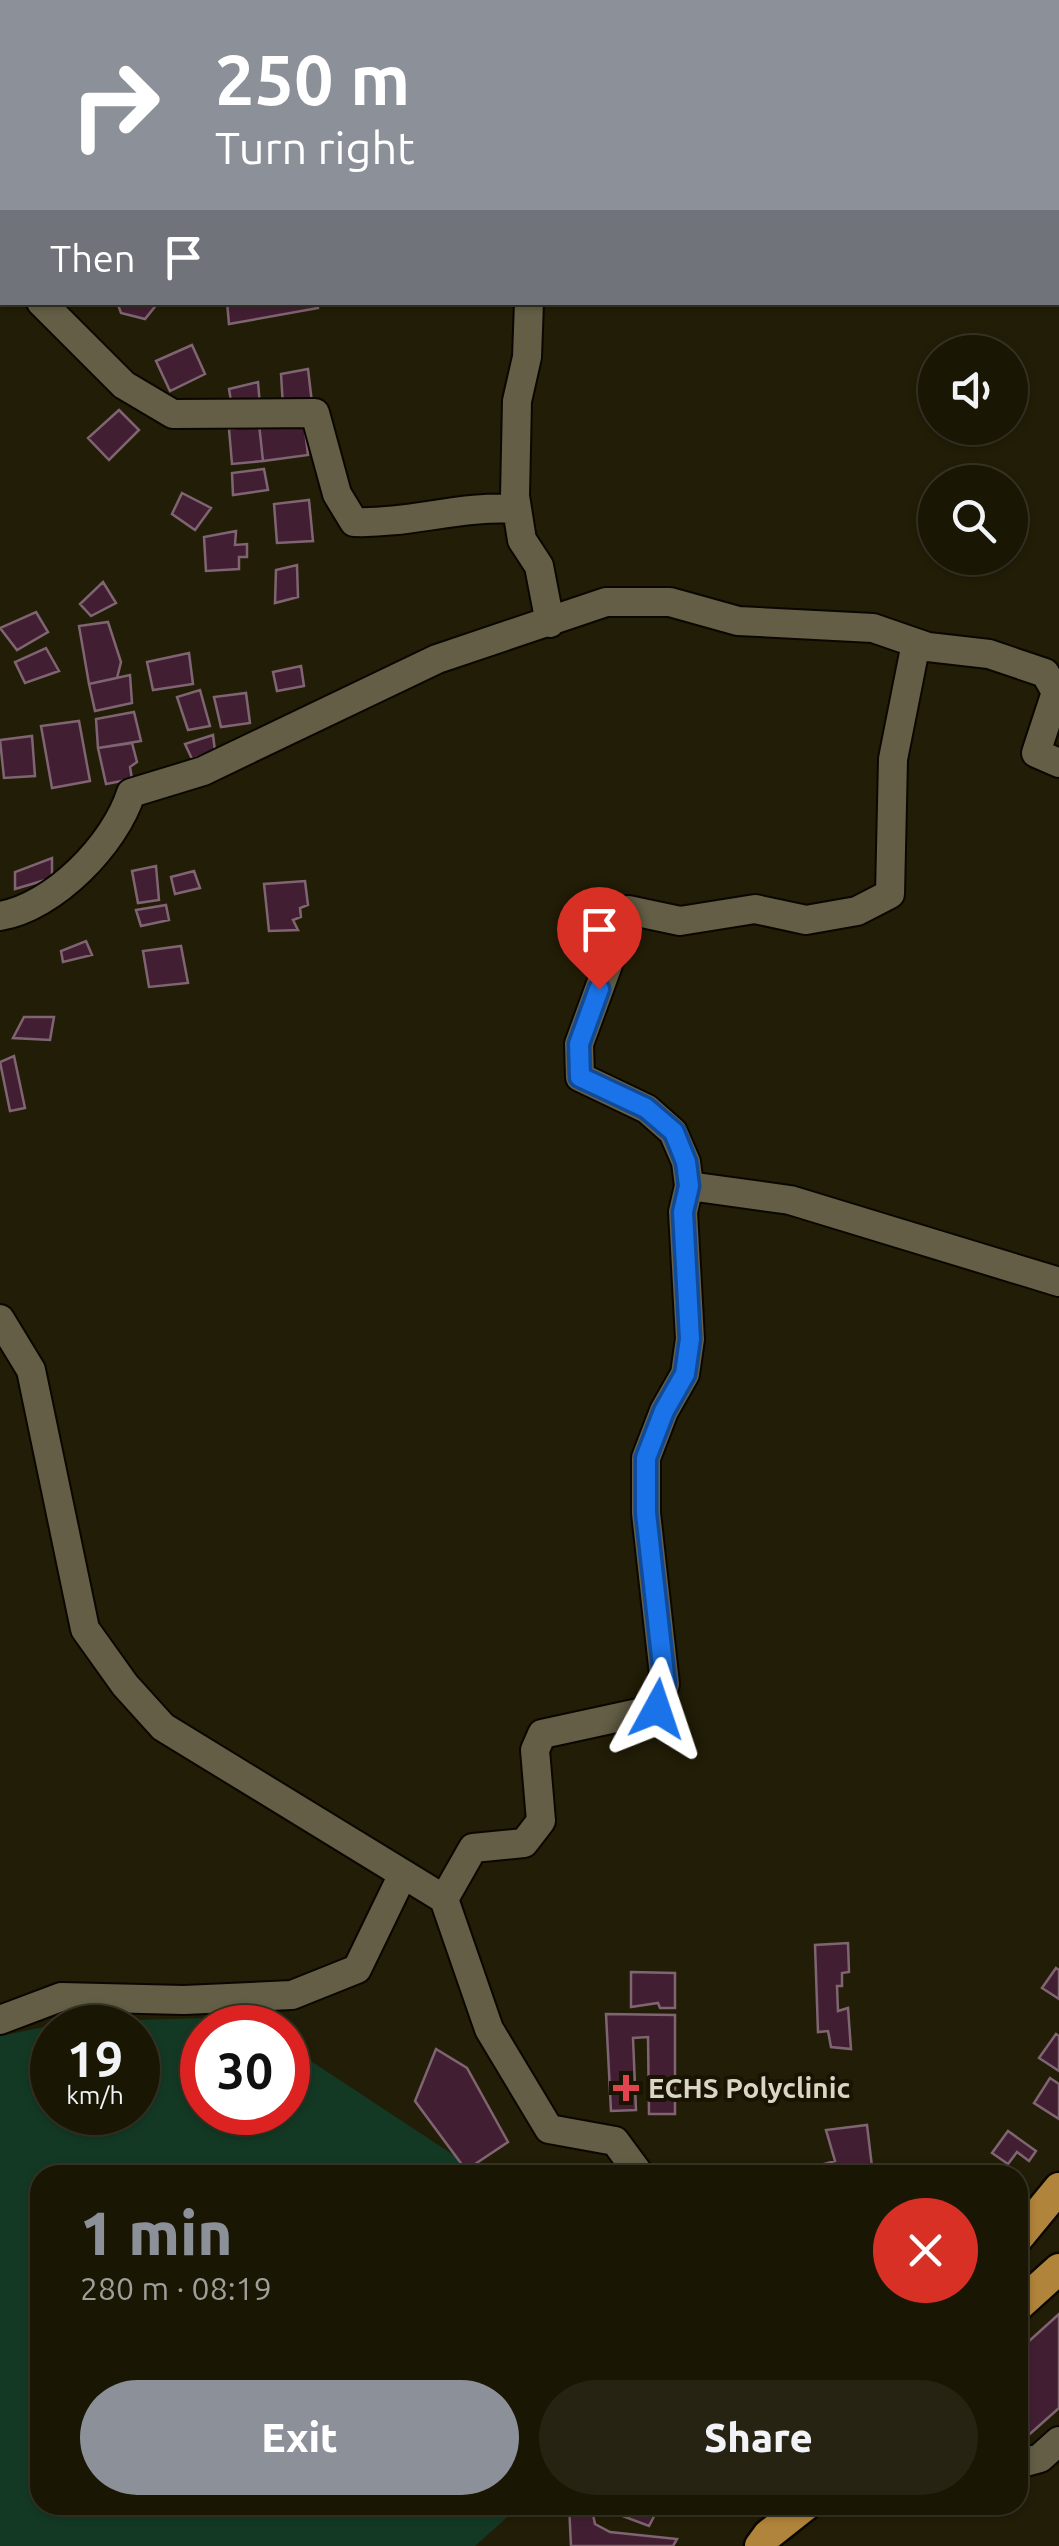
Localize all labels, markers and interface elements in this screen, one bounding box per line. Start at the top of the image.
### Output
icon: right [50,40,180,170]
text: 250 m [215,40,410,118]
text: Turn right [215,122,415,173]
icon: arrive [156,230,211,285]
text: Then [50,237,136,279]
map controls [918,335,1028,575]
button: sound [918,335,1028,445]
button: search [918,465,1028,575]
pin [557,887,642,990]
icon: arrive [572,902,627,957]
position arrow [605,1657,709,1761]
speed limit sign: 30 [180,2005,310,2135]
text: 19 [67,2030,123,2086]
place label: ECHS Polyclinic [648,2072,850,2103]
marker: ECHS Polyclinic [613,2075,639,2101]
text: km/h [66,2081,124,2109]
button: close [873,2198,978,2303]
text: 1 min [80,2199,233,2266]
text: 280 m · 08:19 [80,2270,272,2306]
button: Exit [80,2380,519,2495]
button: Share [539,2380,978,2495]

